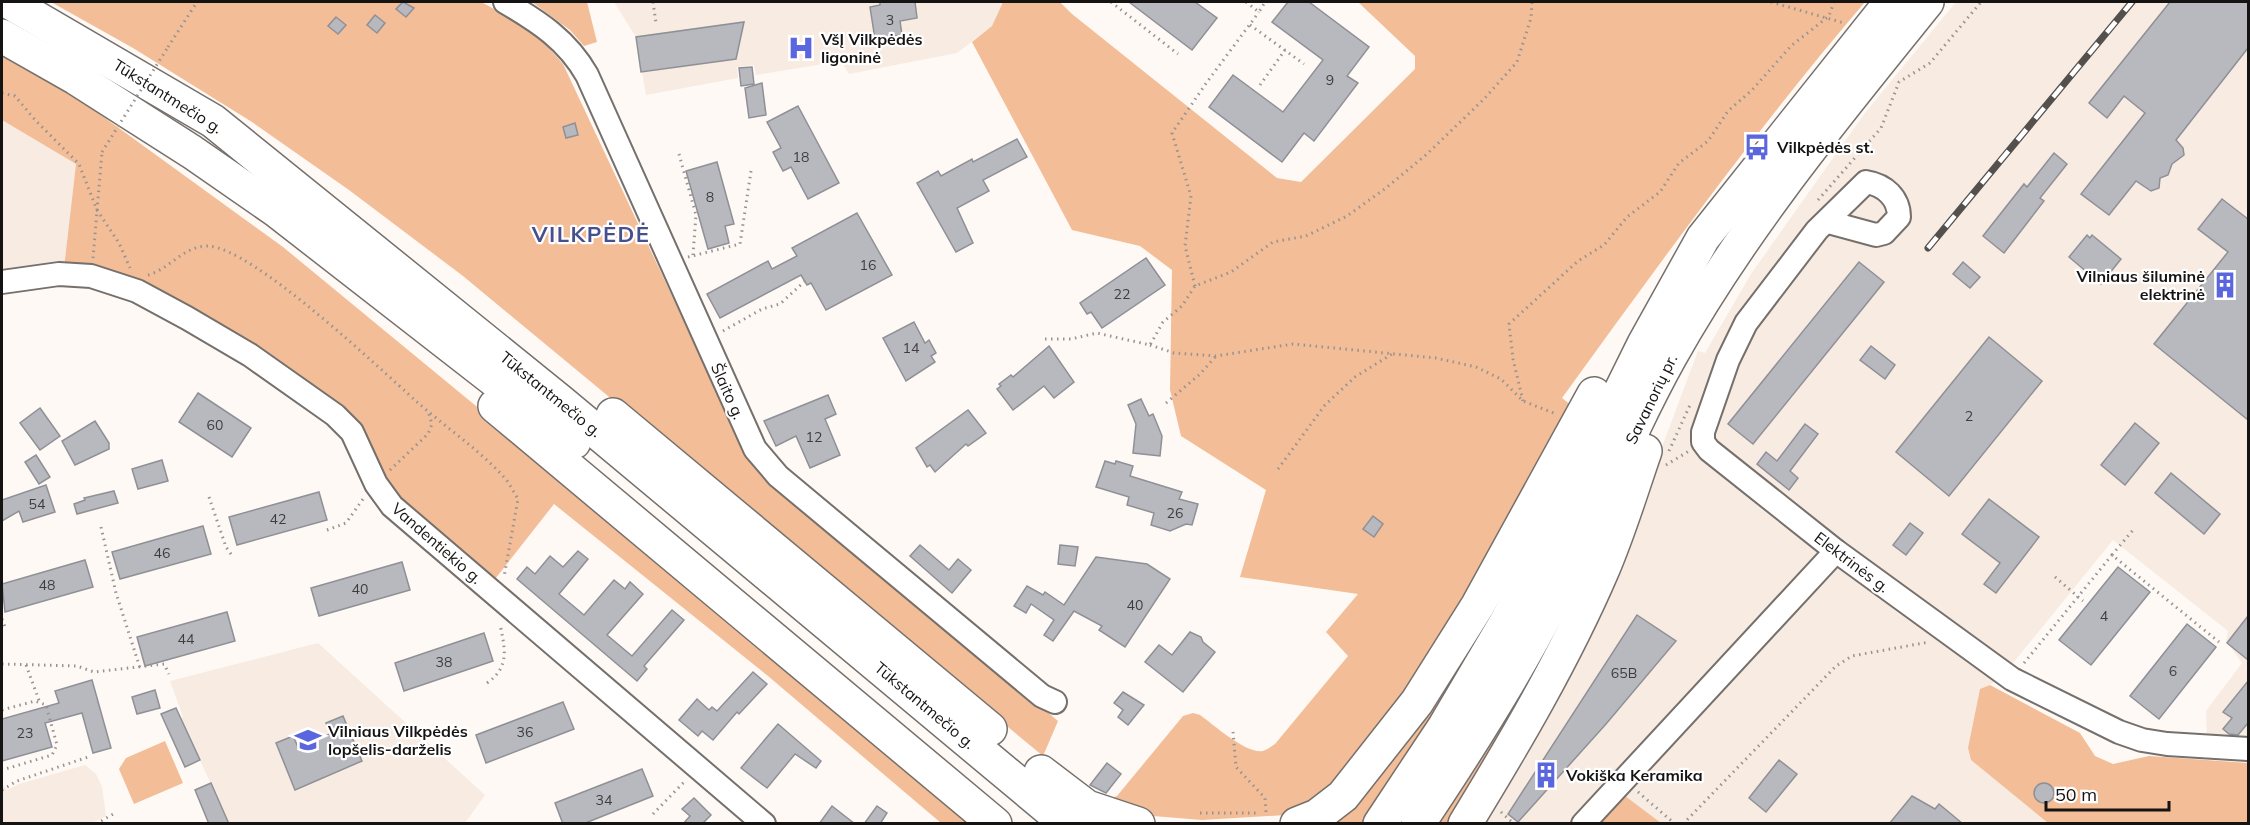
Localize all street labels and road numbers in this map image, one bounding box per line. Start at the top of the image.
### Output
street label: Tūkstantmečio g. [110,54,226,138]
street label: Tūkstantmečio g. [496,347,606,441]
street label: Savanorių pr. [1621,351,1681,447]
street label: Šlaito g. [707,360,749,422]
street label: Vandentiekio g. [388,498,486,588]
street label: Elektrinės g. [1811,527,1893,597]
street label: Tūkstantmečio g. [871,657,979,753]

